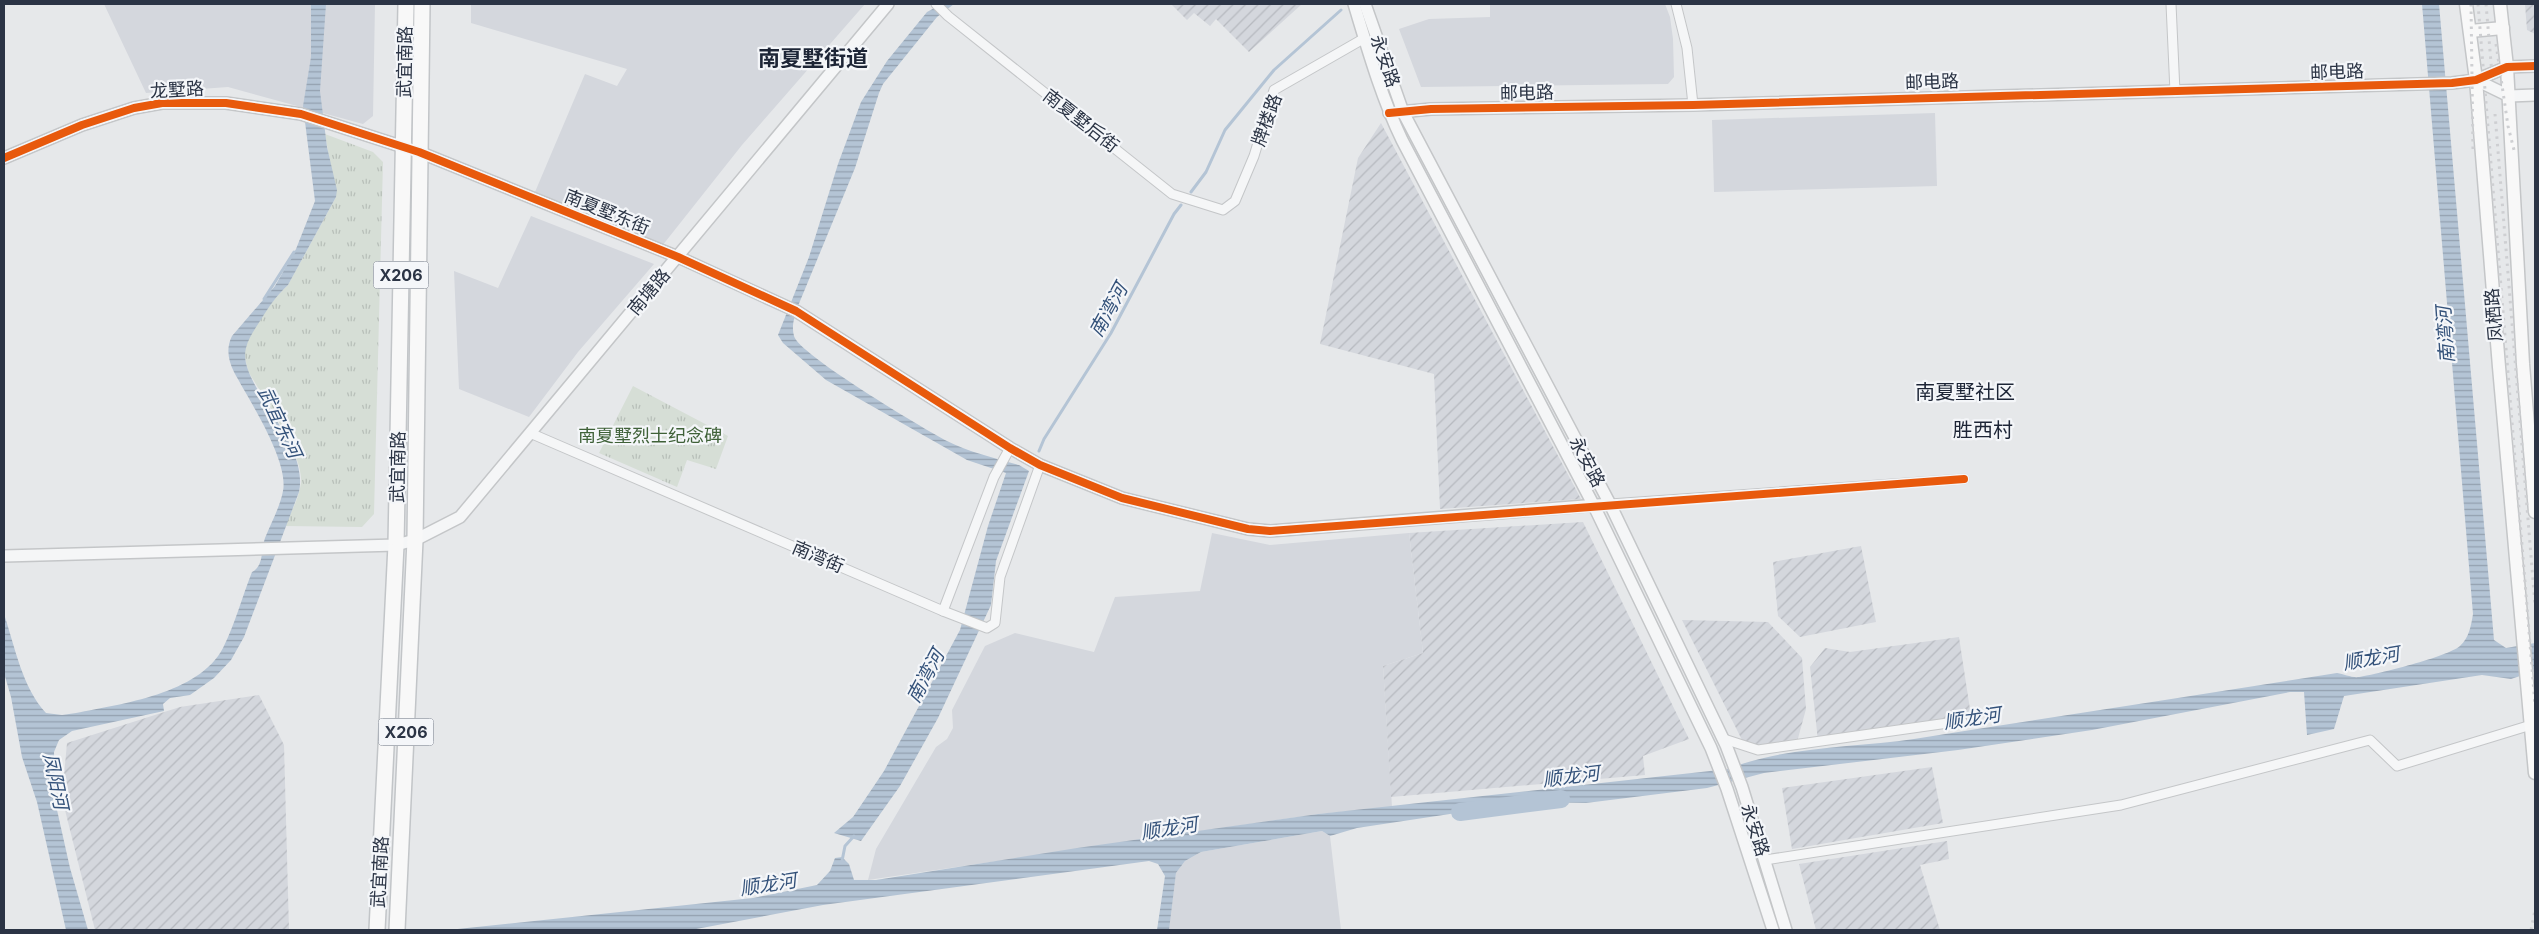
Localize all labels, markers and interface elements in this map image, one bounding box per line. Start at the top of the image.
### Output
street label: 武宜南路 [393,26,416,98]
street label: 永安路 [1367,32,1404,90]
district label: 南夏墅街道 [758,45,868,71]
street label: 邮电路 [2310,60,2364,83]
street label: 邮电路 [1905,70,1959,93]
street label: 龙墅路 [149,78,204,101]
street label: 邮电路 [1500,82,1554,103]
street label: 南夏墅后街 [1039,85,1123,157]
street label: 牌楼路 [1247,91,1286,149]
street label: 南夏墅东街 [562,185,653,238]
road number: X206 [374,262,428,288]
street label: 南塘路 [623,264,674,319]
water label: 南湾河 [1085,276,1134,341]
street label: 凤栖路 [2481,287,2506,343]
water label: 南湾河 [2432,302,2459,364]
district label: 南夏墅社区 [1915,380,2015,404]
water label: 武宜东河 [253,383,308,465]
district label: 胜西村 [1953,418,2013,442]
park label: 南夏墅烈士纪念碑 [578,425,722,446]
street label: 武宜南路 [386,431,409,503]
street label: 永安路 [1565,433,1609,491]
street label: 南湾街 [789,536,847,577]
water label: 南湾河 [902,642,951,707]
water label: 顺龙河 [2341,642,2405,675]
water label: 顺龙河 [1942,703,2006,734]
road number: X206 [378,719,434,746]
water label: 凤阳河 [38,751,74,815]
water label: 顺龙河 [1541,761,1605,791]
street label: 永安路 [1737,801,1774,859]
water label: 顺龙河 [1139,812,1203,844]
street label: 武宜南路 [367,835,392,908]
water label: 顺龙河 [738,868,802,900]

